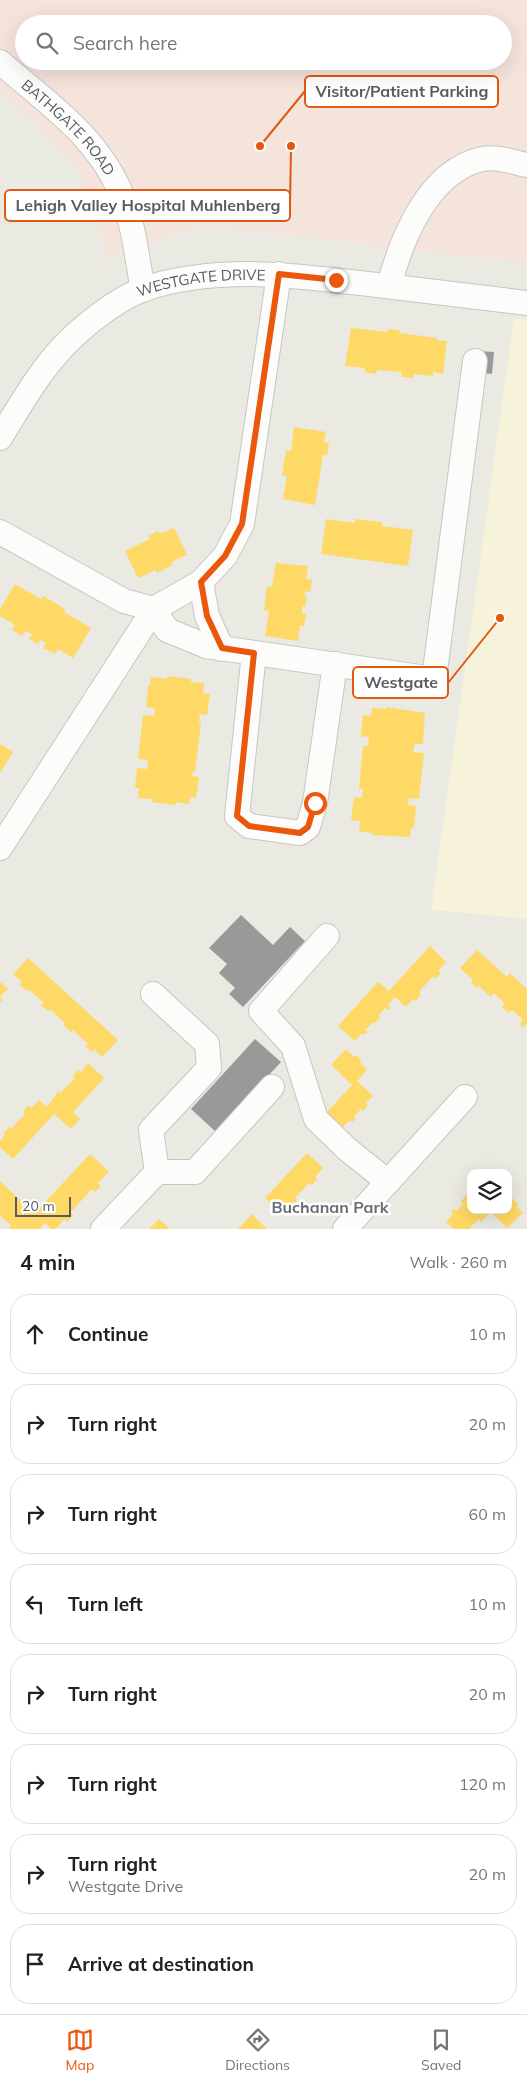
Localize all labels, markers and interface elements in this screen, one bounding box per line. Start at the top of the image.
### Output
search box [15,15,512,70]
icon: search [33,29,61,57]
text: Search here [73,31,177,55]
street label: BATHGATE ROAD [18,75,120,179]
callout: Visitor/Patient Parking [305,76,498,107]
text: Visitor/Patient Parking [315,81,488,101]
callout: Lehigh Valley Hospital Muhlenberg [5,190,290,221]
text: Lehigh Valley Hospital Muhlenberg [15,195,281,215]
street label: WESTGATE DRIVE [134,265,266,300]
route end [325,269,348,292]
callout: Westgate [353,667,448,698]
text: Westgate [364,672,438,692]
route start [304,792,327,815]
map controls [467,1169,512,1214]
button: layers [467,1169,512,1214]
scale bar [15,1194,71,1217]
text: 20 m [22,1197,55,1215]
district label: Buchanan Park [271,1197,390,1217]
text: 4 min [20,1249,75,1275]
text: Walk · 260 m [409,1252,507,1272]
icon: ahead [21,1320,49,1348]
text: Continue [68,1322,148,1346]
text: 10 m [469,1324,506,1344]
icon: right [21,1410,49,1438]
text: Turn right [68,1412,157,1436]
text: 20 m [469,1414,506,1434]
icon: right [21,1500,49,1528]
text: Turn right [68,1502,157,1526]
text: 60 m [469,1504,506,1524]
icon: left [21,1590,49,1618]
text: Turn left [68,1592,143,1616]
text: 10 m [469,1594,506,1614]
icon: right [21,1680,49,1708]
text: Turn right [68,1682,157,1706]
text: 20 m [469,1684,506,1704]
icon: right [21,1770,49,1798]
text: Turn right [68,1772,157,1796]
text: 120 m [459,1774,506,1794]
text: Turn right [68,1852,157,1876]
icon: right [21,1860,49,1888]
text: 20 m [469,1864,506,1884]
text: Westgate Drive [68,1876,183,1896]
icon: arrive [21,1950,49,1978]
text: Arrive at destination [68,1952,254,1976]
tab: Map [66,2026,94,2074]
tab: Directions [225,2026,290,2074]
tab: Saved [421,2026,461,2074]

